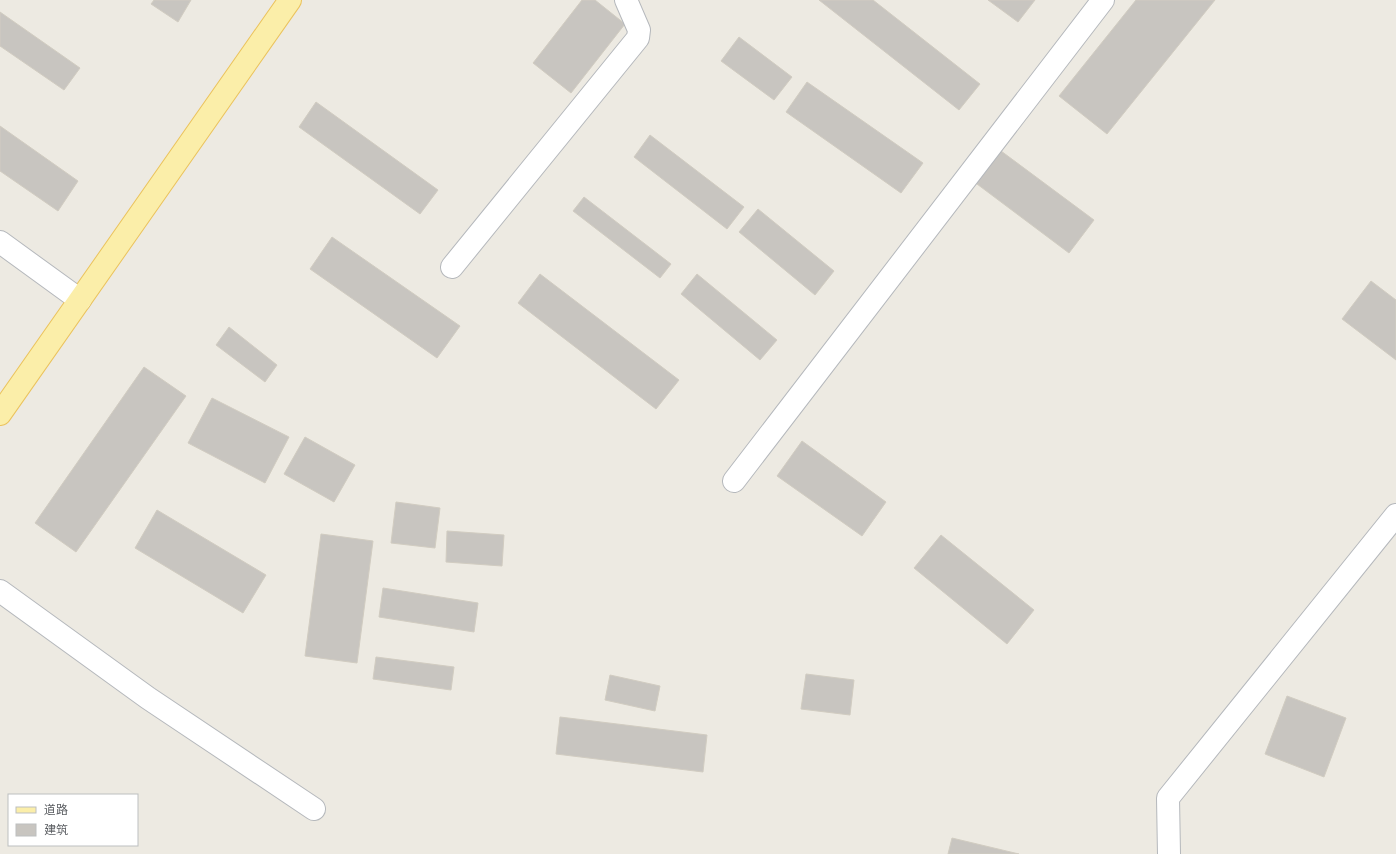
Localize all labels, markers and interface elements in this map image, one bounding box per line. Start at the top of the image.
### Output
legend [8,794,138,846]
text: 道路 [44,801,68,818]
text: 建筑 [44,821,68,838]

